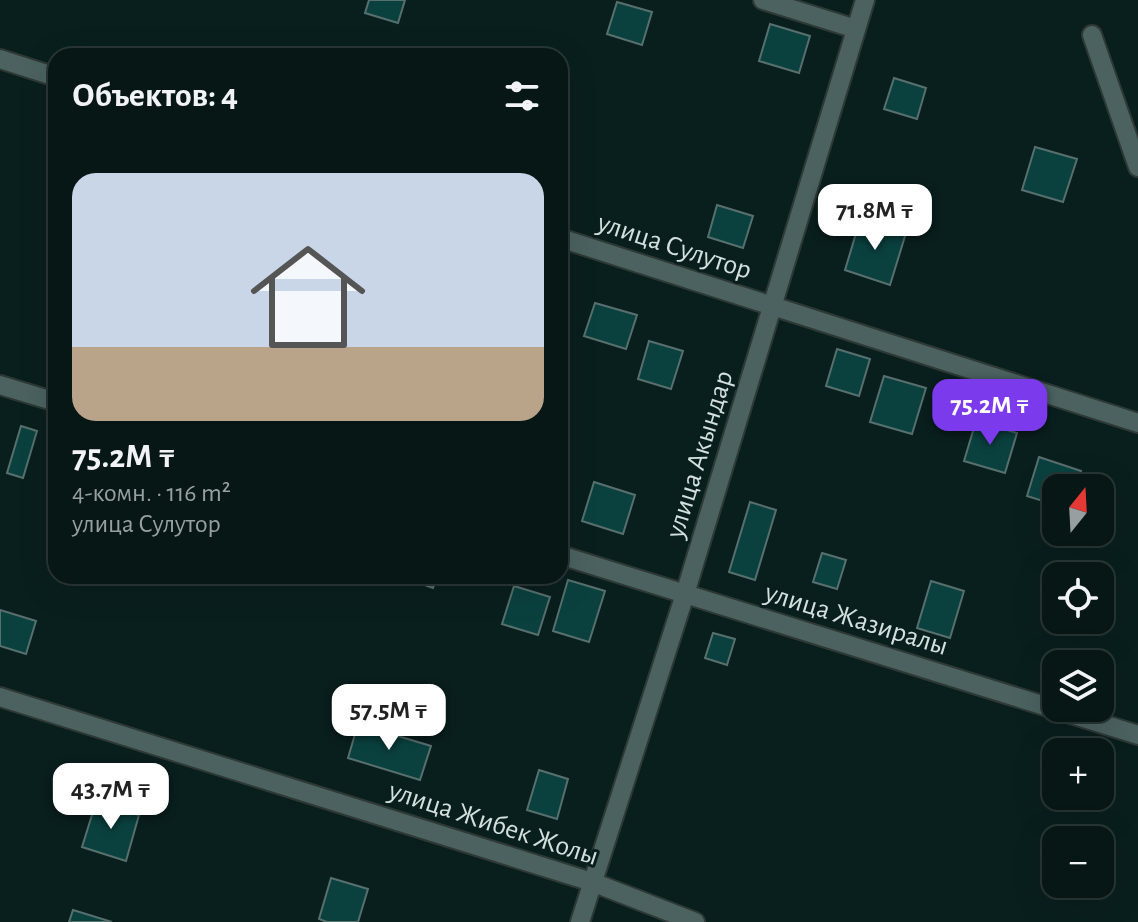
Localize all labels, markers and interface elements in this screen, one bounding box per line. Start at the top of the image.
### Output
icon: filters [500,74,544,118]
text: Объектов: 4 [72,79,238,113]
pin: 71.8M ₸ [801,184,949,252]
text: 71.8M ₸ [836,197,914,223]
street label: улица Сулутор [593,209,755,285]
icon: home [236,225,380,369]
street label: улица Акындар [661,368,739,543]
pin: 75.2M ₸ [916,379,1064,447]
text: 75.2M ₸ [950,392,1030,418]
text: 75.2M ₸ [72,440,176,474]
north arrow [1042,474,1114,546]
map controls [1042,474,1114,898]
text: 4-комн. · 116 m² [72,480,231,506]
text: улица Сулутор [72,511,221,537]
button: locate [1042,562,1114,634]
street label: улица Жазиралы [761,578,951,661]
button: layers [1042,650,1114,722]
pin: 57.5M ₸ [315,684,463,752]
text: 57.5M ₸ [350,697,428,723]
button: + [1042,738,1114,810]
pin: 43.7M ₸ [37,763,185,831]
text: 43.7M ₸ [71,776,151,802]
street label: улица Жибек Жолы [384,776,602,871]
button: − [1042,826,1114,898]

